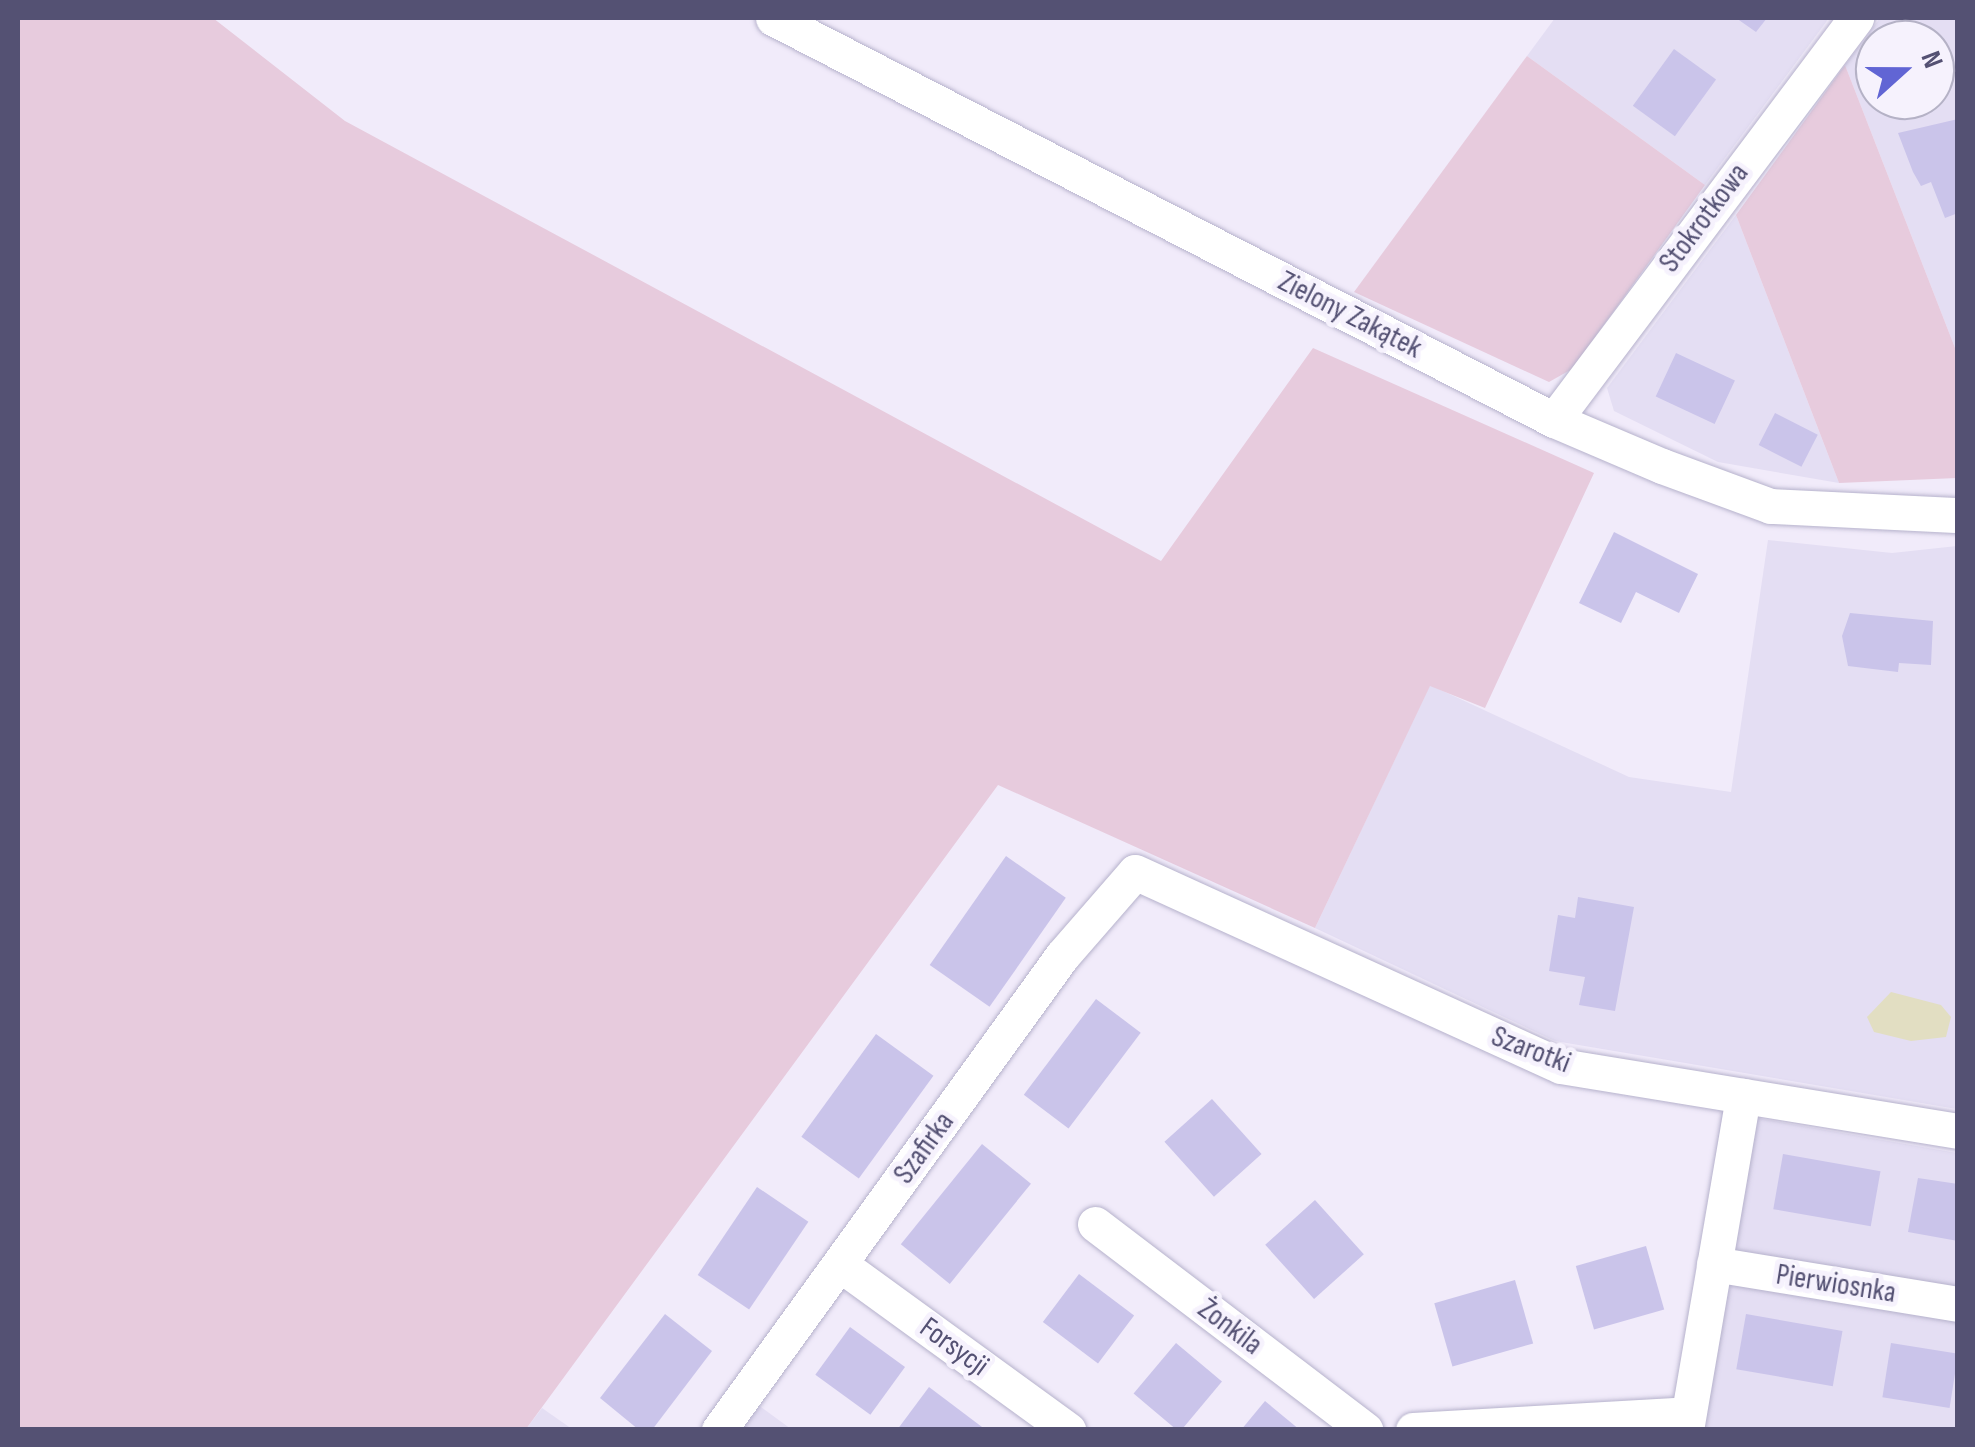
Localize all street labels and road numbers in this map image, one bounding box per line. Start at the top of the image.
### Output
street label: Stokrotkowa [1652,157,1756,279]
street label: Zielony Zakątek [1272,263,1428,367]
street label: Szarotki [1486,1019,1576,1081]
street label: Szafirka [886,1105,962,1191]
street label: Pierwiosnka [1774,1257,1898,1311]
street label: Żonkila [1191,1291,1269,1363]
street label: Forsycji [912,1310,996,1384]

